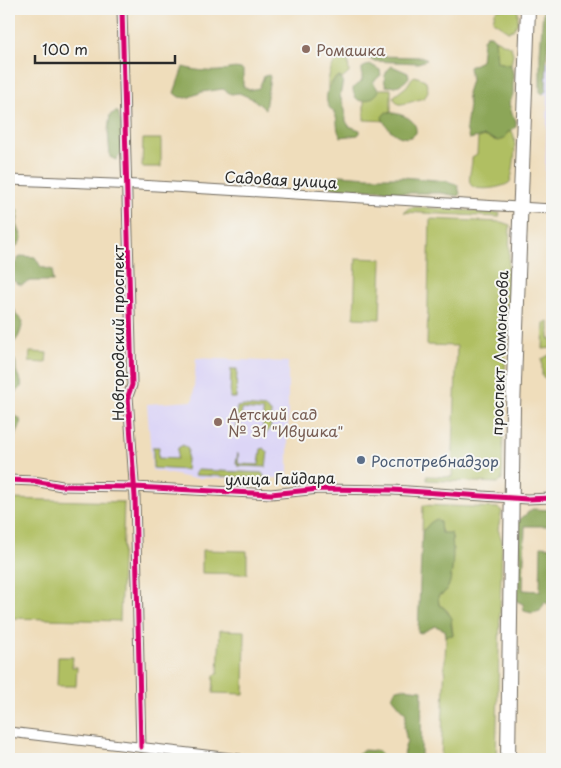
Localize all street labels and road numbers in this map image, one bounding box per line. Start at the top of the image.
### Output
street label: Садовая улица [224,165,339,193]
street label: Новгородский проспект [106,244,129,421]
street label: проспект Ломоносова [485,269,513,436]
street label: улица Гайдара [225,466,336,490]

